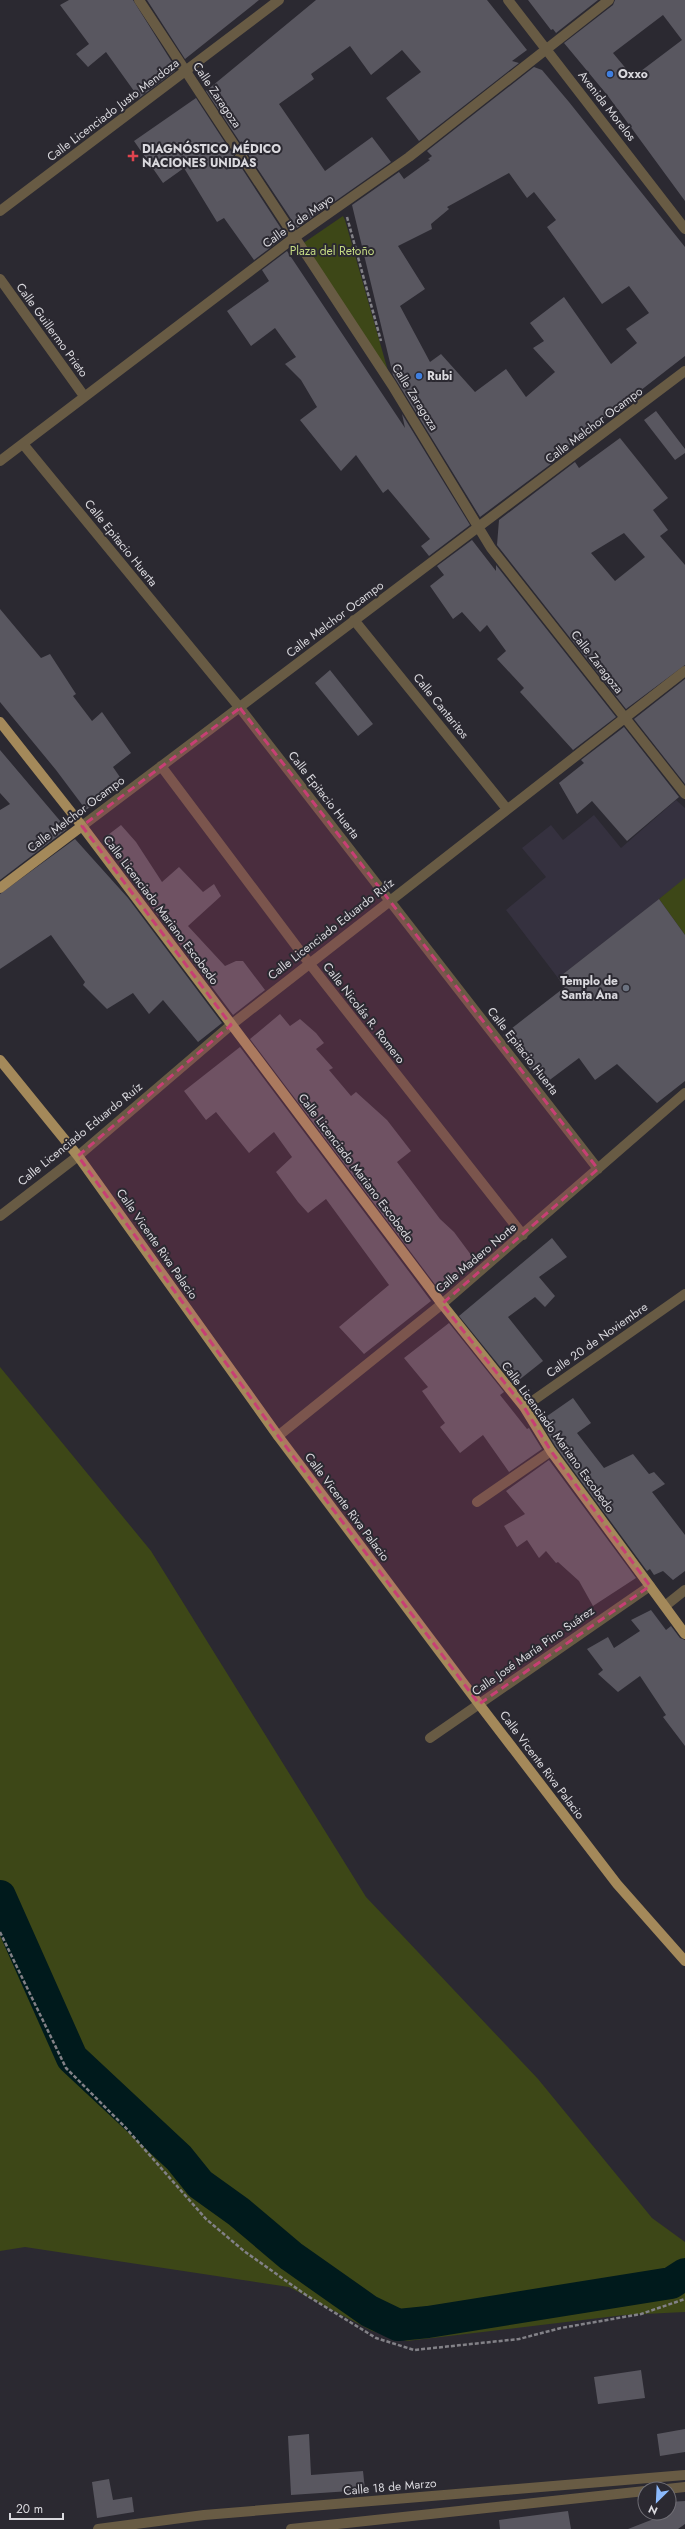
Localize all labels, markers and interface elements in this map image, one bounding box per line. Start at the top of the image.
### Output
street label: Calle Licenciado Justo Mendoza [43,54,183,166]
street label: Calle Zaragoza [188,58,246,132]
place label: Oxxo [618,65,648,83]
street label: Avenida Morelos [574,67,640,145]
marker: Oxxo [605,69,615,79]
place label: DIAGNÓSTICO MÉDICO NACIONES UNIDAS [142,140,281,172]
marker: DIAGNÓSTICO MÉDICO NACIONES UNIDAS [127,150,139,162]
street label: Calle 5 de Mayo [259,189,338,252]
park label: Plaza del Retoño [290,242,375,260]
street label: Calle Guillermo Prieto [12,279,93,381]
street label: Calle Zaragoza [387,360,443,434]
place label: Rubi [427,367,452,385]
marker: Rubi [414,371,424,381]
street label: Calle Melchor Ocampo [541,382,647,468]
street label: Calle Epitacio Huerta [80,496,162,591]
street label: Calle Melchor Ocampo [282,576,388,662]
street label: Calle Zaragoza [567,627,628,698]
street label: Calle Cantaritos [409,669,473,743]
street label: Calle Epitacio Huerta [284,747,364,843]
street label: Calle Melchor Ocampo [23,771,129,857]
street label: Calle Licenciado Mariano Escobedo [99,832,223,989]
street label: Calle Licenciado Eduardo Ruíz [264,874,398,984]
street label: Calle Nicolás R. Romero [319,959,410,1068]
place label: Templo de Santa Ana [560,972,618,1004]
marker: Templo de Santa Ana [621,983,631,993]
street label: Calle Epitacio Huerta [483,1003,563,1099]
street label: Calle Licenciado Eduardo Ruíz [14,1078,147,1190]
street label: Calle Licenciado Mariano Escobedo [294,1090,418,1247]
street label: Calle Vicente Riva Palacio [112,1185,202,1303]
street label: Calle Madero Norte [432,1219,520,1297]
street label: Calle 20 de Noviembre [543,1298,651,1382]
street label: Calle Licenciado Mariano Escobedo [497,1358,619,1517]
street label: Calle Vicente Riva Palacio [300,1449,394,1565]
street label: Calle José María Pino Suárez [468,1602,598,1700]
street label: Calle Vicente Riva Palacio [495,1707,589,1823]
street label: Calle 18 de Marzo [343,2474,438,2500]
north arrow [637,2481,677,2521]
scale bar [10,2495,63,2521]
text: 20 m [16,2500,43,2518]
text: N [646,2501,660,2519]

